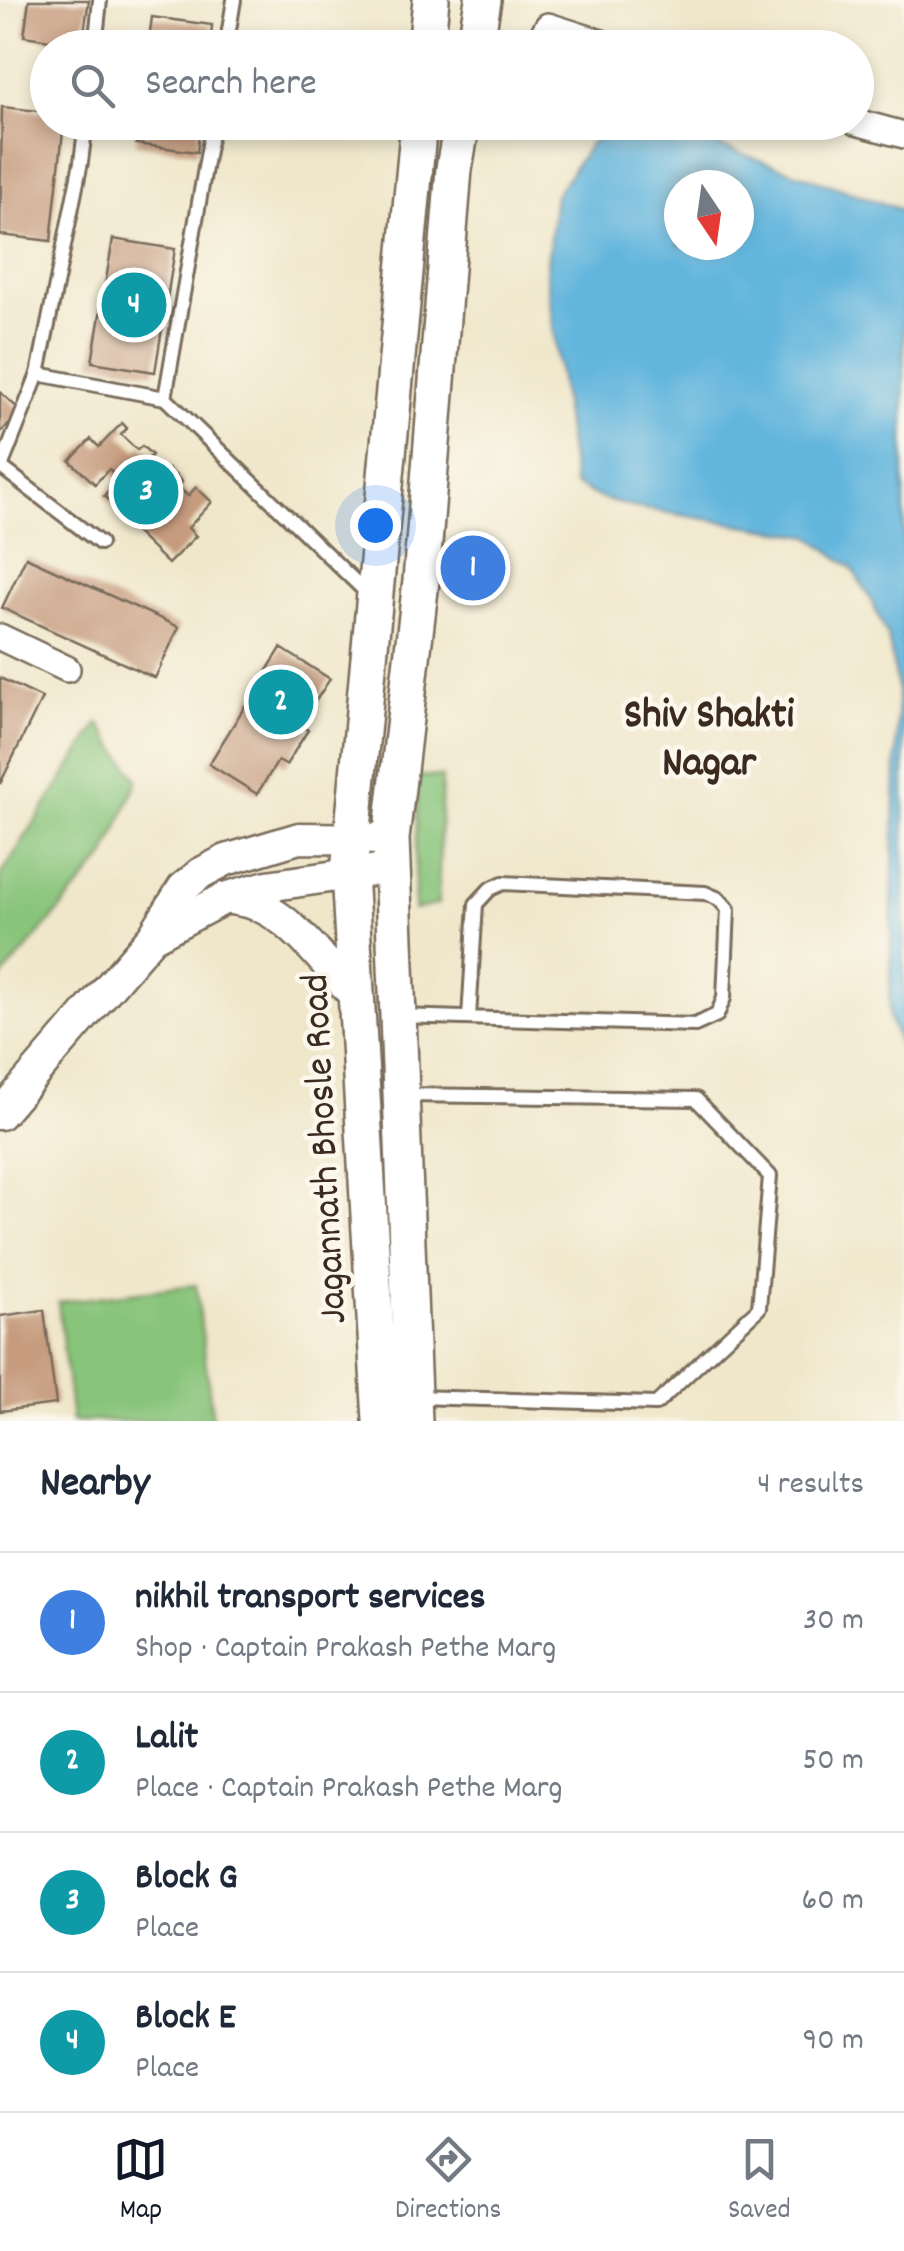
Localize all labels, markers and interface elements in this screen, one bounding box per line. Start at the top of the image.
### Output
search box [30,30,874,140]
icon: search [65,58,120,113]
text: Search here [145,58,317,113]
north arrow [664,170,754,260]
pin: 4 [102,268,166,342]
pin: 3 [114,454,178,530]
your location [350,500,401,551]
pin: 1 [440,530,506,606]
pin: 2 [248,664,314,740]
district label: Shiv Shakti Nagar [624,688,795,796]
street label: Jagannath Bhosle Road [290,972,365,1325]
text: Nearby [40,1456,150,1516]
text: 4 results [757,1463,864,1509]
text: nikhil transport services [135,1572,486,1627]
text: 1 [69,1599,76,1645]
text: 30 m [803,1599,864,1645]
text: Shop · Captain Prakash Pethe Marg [135,1627,556,1673]
text: Lalit [135,1712,198,1767]
text: 2 [66,1739,79,1785]
text: 50 m [802,1739,864,1785]
text: Place · Captain Prakash Pethe Marg [135,1767,563,1813]
text: Block G [135,1852,238,1907]
text: 3 [65,1879,80,1925]
text: 60 m [802,1879,864,1925]
text: Place [135,1907,199,1953]
text: Block E [135,1992,236,2047]
text: 4 [66,2019,79,2065]
text: 90 m [803,2019,864,2065]
text: Place [135,2047,199,2093]
tab: Map [113,2132,168,2232]
tab: Directions [395,2132,501,2232]
tab: Saved [728,2132,791,2232]

